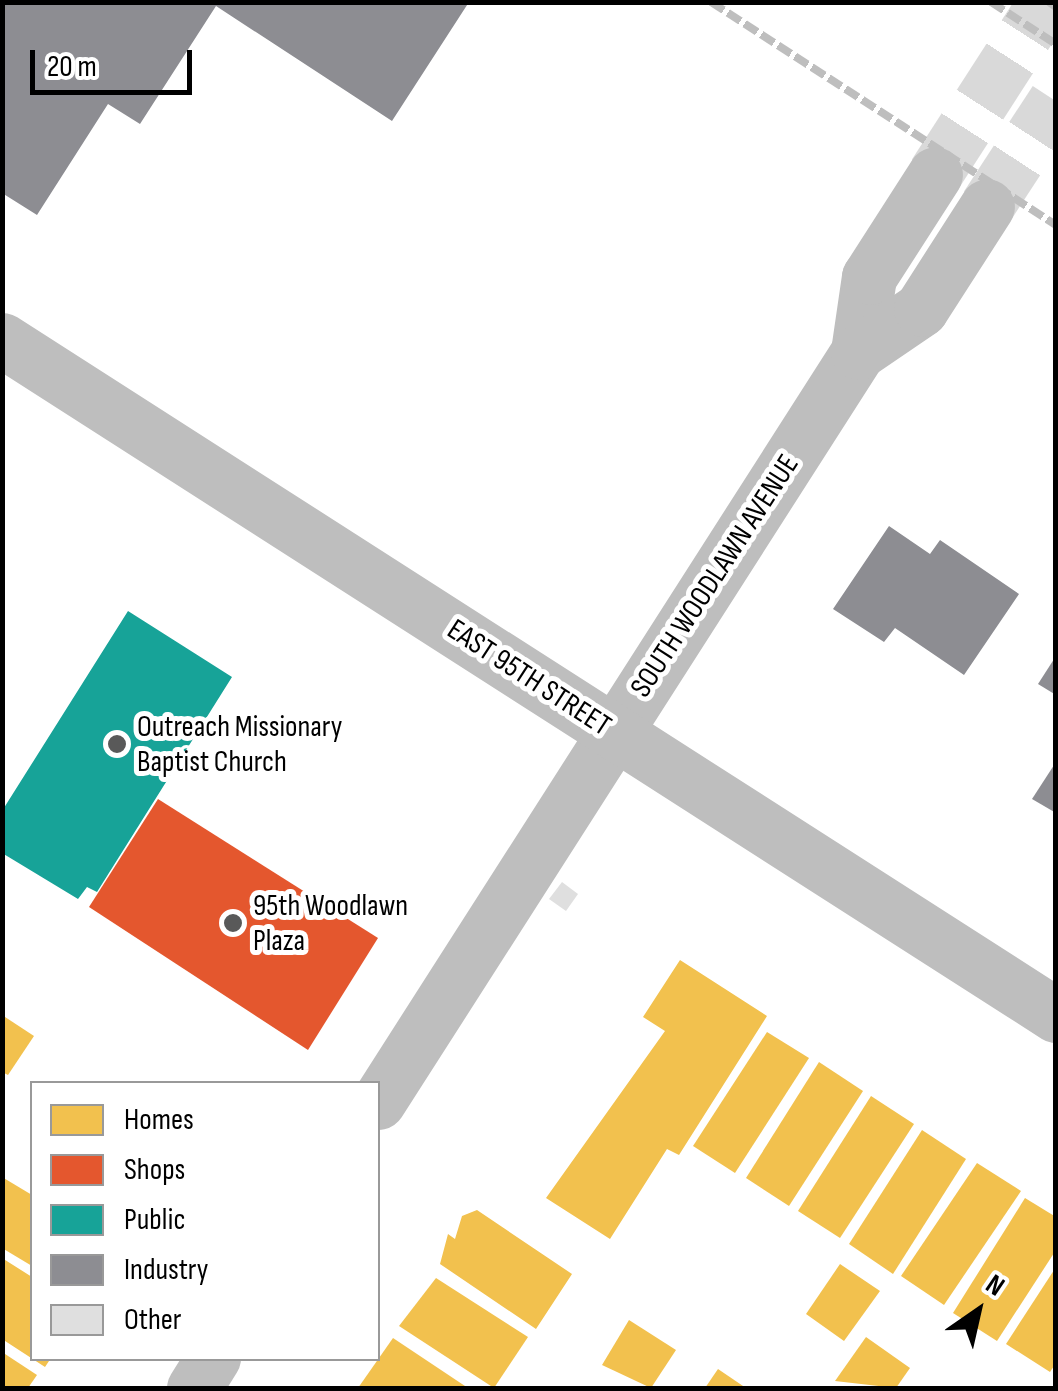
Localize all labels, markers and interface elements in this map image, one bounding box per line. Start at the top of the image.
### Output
scale bar [35,30,198,92]
text: 20 m [47,49,97,85]
street label: SOUTH WOODLAWN AVENUE [623,448,807,704]
street label: EAST 95TH STREET [441,612,617,744]
place label: Outreach Missionary Baptist Church [137,709,342,780]
marker: Outreach Missionary Baptist Church [106,733,128,755]
place label: 95th Woodlawn Plaza [253,888,408,958]
marker: 95th Woodlawn Plaza [222,912,244,934]
legend [30,1081,380,1361]
text: Homes [124,1102,194,1138]
text: Shops [124,1152,185,1188]
text: Public [124,1202,185,1238]
text: Industry [124,1252,208,1288]
north arrow [928,1261,1028,1361]
text: N [980,1268,1010,1304]
text: Other [124,1302,181,1338]

